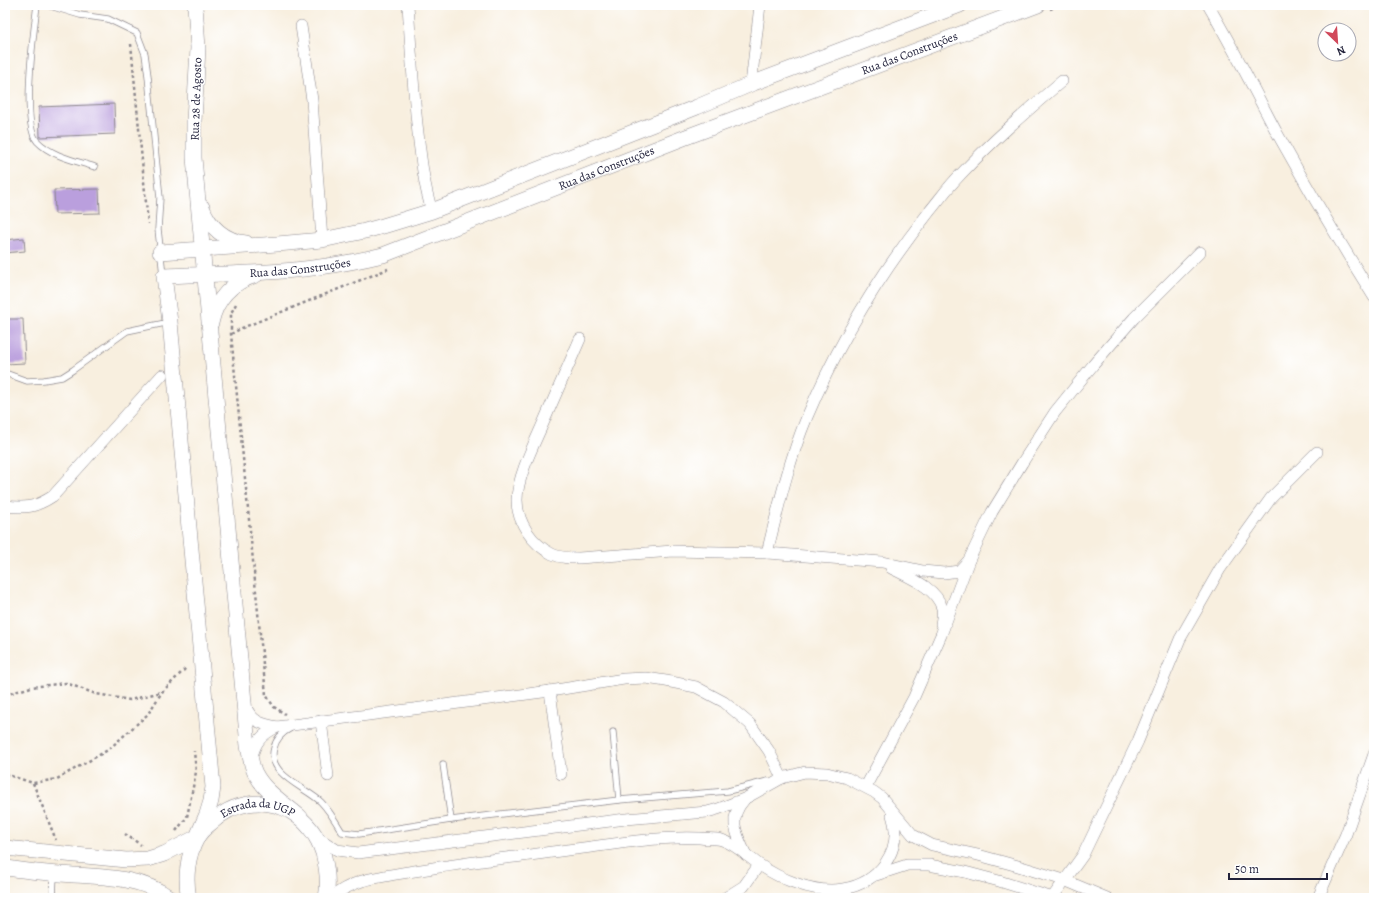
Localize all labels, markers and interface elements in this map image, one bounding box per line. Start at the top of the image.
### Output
north arrow [1317,22,1357,62]
street label: Rua das Construções [859,28,960,79]
text: N [1334,42,1348,59]
street label: Rua 28 de Agosto [187,57,205,141]
street label: Rua das Construções [556,142,657,194]
street label: Rua das Construções [249,254,352,281]
street label: Estrada da UGP [217,795,299,822]
scale bar [1229,855,1327,881]
text: 50 m [1235,861,1259,877]

